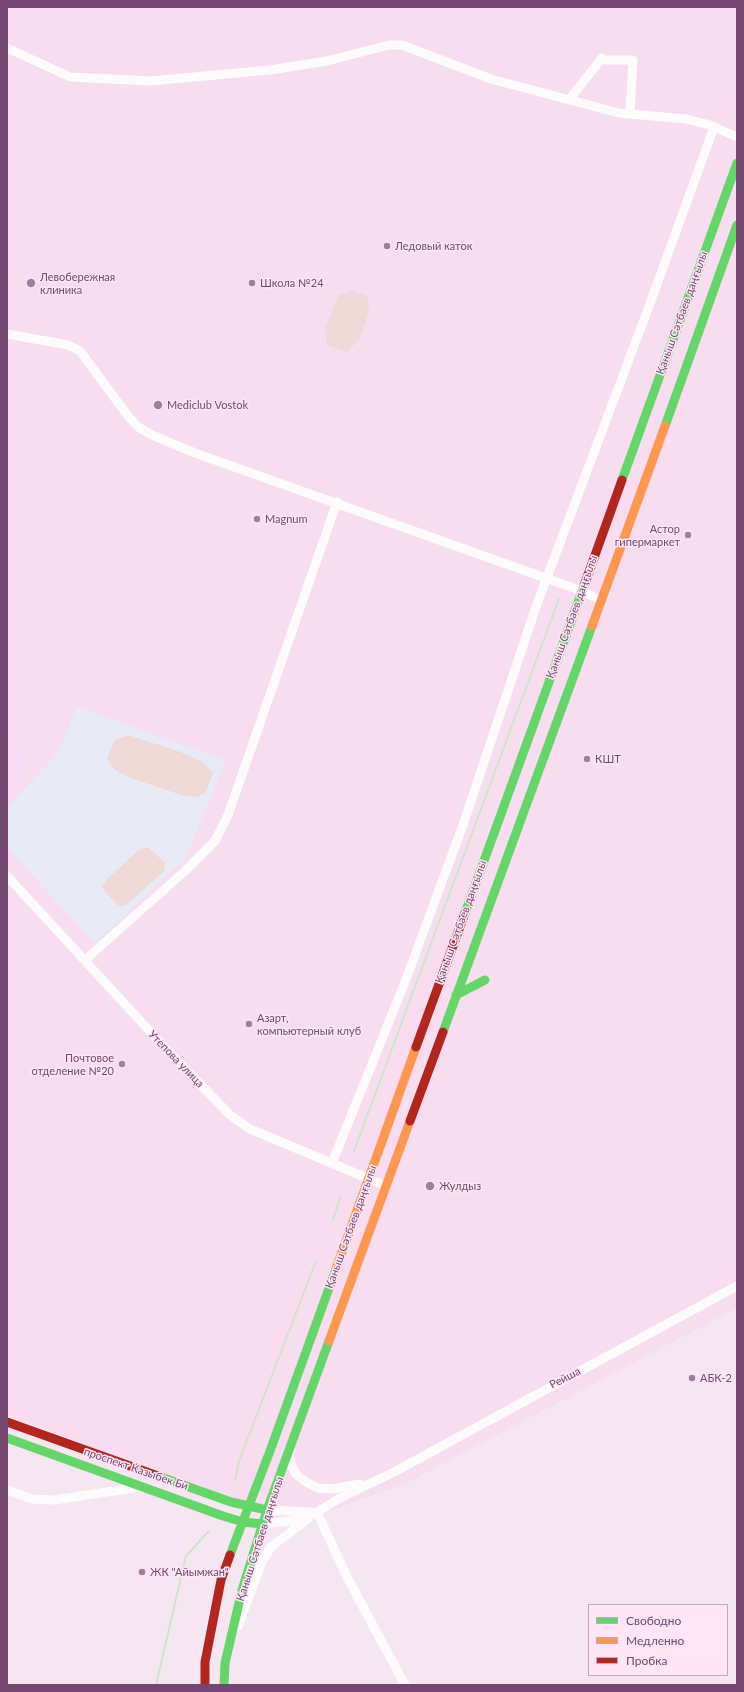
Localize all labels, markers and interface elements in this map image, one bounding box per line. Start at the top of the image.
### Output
place label: Ледовый каток [395,239,472,253]
marker: Ледовый каток [382,241,392,251]
street label: Қаныш Сәтбаев даңғылы [654,250,710,376]
place label: Левобережная клиника [40,270,115,296]
place label: Школа №24 [260,276,324,290]
marker: Левобережная клиника [25,277,37,289]
marker: Школа №24 [247,278,257,288]
place label: Mediclub Vostok [167,398,248,412]
marker: Mediclub Vostok [152,399,164,411]
place label: Magnum [265,512,308,526]
marker: Magnum [252,514,262,524]
place label: Астор гипермаркет [615,522,680,548]
marker: Астор гипермаркет [683,530,693,540]
street label: Қаныш Сәтбаев даңғылы [544,554,600,680]
place label: КШТ [595,752,621,766]
marker: КШТ [582,754,592,764]
street label: Қаныш Сәтбаев даңғылы [433,859,489,985]
place label: Азарт, компьютерный клуб [257,1011,361,1037]
marker: Азарт, компьютерный клуб [244,1019,254,1029]
street label: Утепова улица [146,1028,206,1090]
place label: Почтовое отделение №20 [32,1051,114,1077]
marker: Почтовое отделение №20 [117,1059,127,1069]
street label: Қаныш Сәтбаев даңғылы [323,1164,379,1290]
place label: Жулдыз [439,1179,481,1193]
marker: Жулдыз [424,1180,436,1192]
street label: Рейша [547,1364,583,1392]
place label: АБК-2 [700,1371,732,1385]
marker: АБК-2 [687,1373,697,1383]
street label: проспект Казыбек Би [82,1445,190,1493]
street label: Қаныш Сәтбаев даңғылы [234,1475,286,1603]
place label: ЖК "Айымжан" [150,1565,229,1579]
marker: ЖК "Айымжан" [137,1567,147,1577]
legend [588,1604,728,1676]
text: Свободно [626,1613,681,1628]
text: Медленно [626,1633,684,1648]
text: Пробка [626,1653,667,1668]

